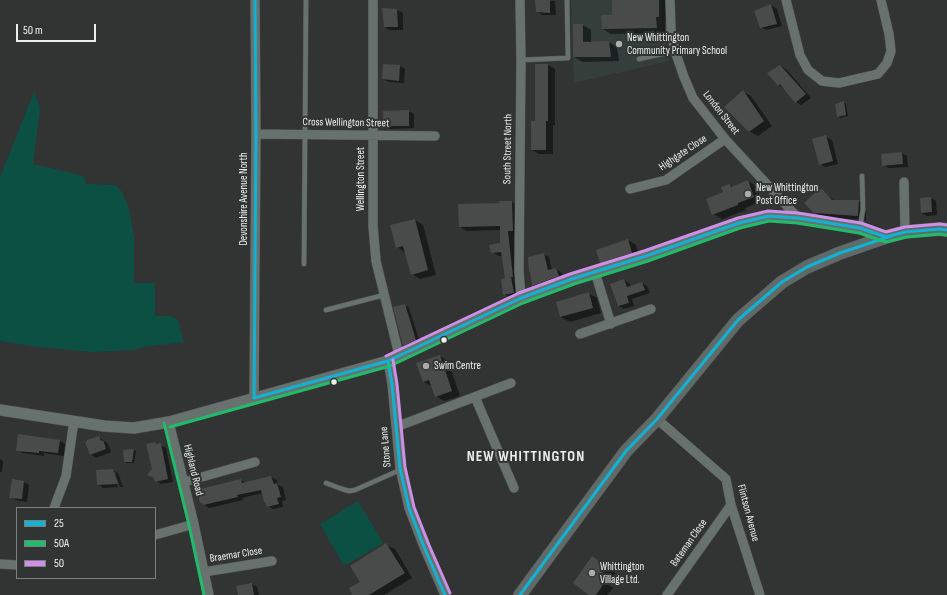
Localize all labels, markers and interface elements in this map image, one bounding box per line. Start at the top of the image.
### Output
scale bar [18,16,98,42]
text: 50 m [23,23,43,38]
place label: New Whittington Community Primary School [627,31,727,57]
marker: New Whittington Community Primary School [614,39,624,49]
street label: London Street [700,88,742,138]
street label: South Street North [501,114,515,184]
street label: Cross Wellington Street [303,116,389,130]
street label: Highgate Close [657,132,709,174]
street label: Wellington Street [354,147,368,211]
street label: Devonshire Avenue North [237,152,251,246]
place label: New Whittington Post Office [756,181,818,207]
marker: New Whittington Post Office [743,189,753,199]
unlabelled marker [439,335,449,345]
place label: Swim Centre [434,359,481,373]
marker: Swim Centre [421,361,431,371]
unlabelled marker [329,377,339,387]
street label: Stone Lane [378,426,394,468]
street label: Highland Road [180,443,206,497]
district label: NEW WHITTINGTON [467,448,585,466]
street label: Flintson Avenue [734,483,762,543]
legend [16,507,156,579]
text: 25 [54,516,64,531]
street label: Bateman Close [668,517,710,569]
text: 50A [54,536,69,551]
street label: Braemar Close [209,544,263,566]
text: 50 [54,556,64,571]
place label: Whittington Village Ltd. [600,560,644,586]
marker: Whittington Village Ltd. [587,568,597,578]

